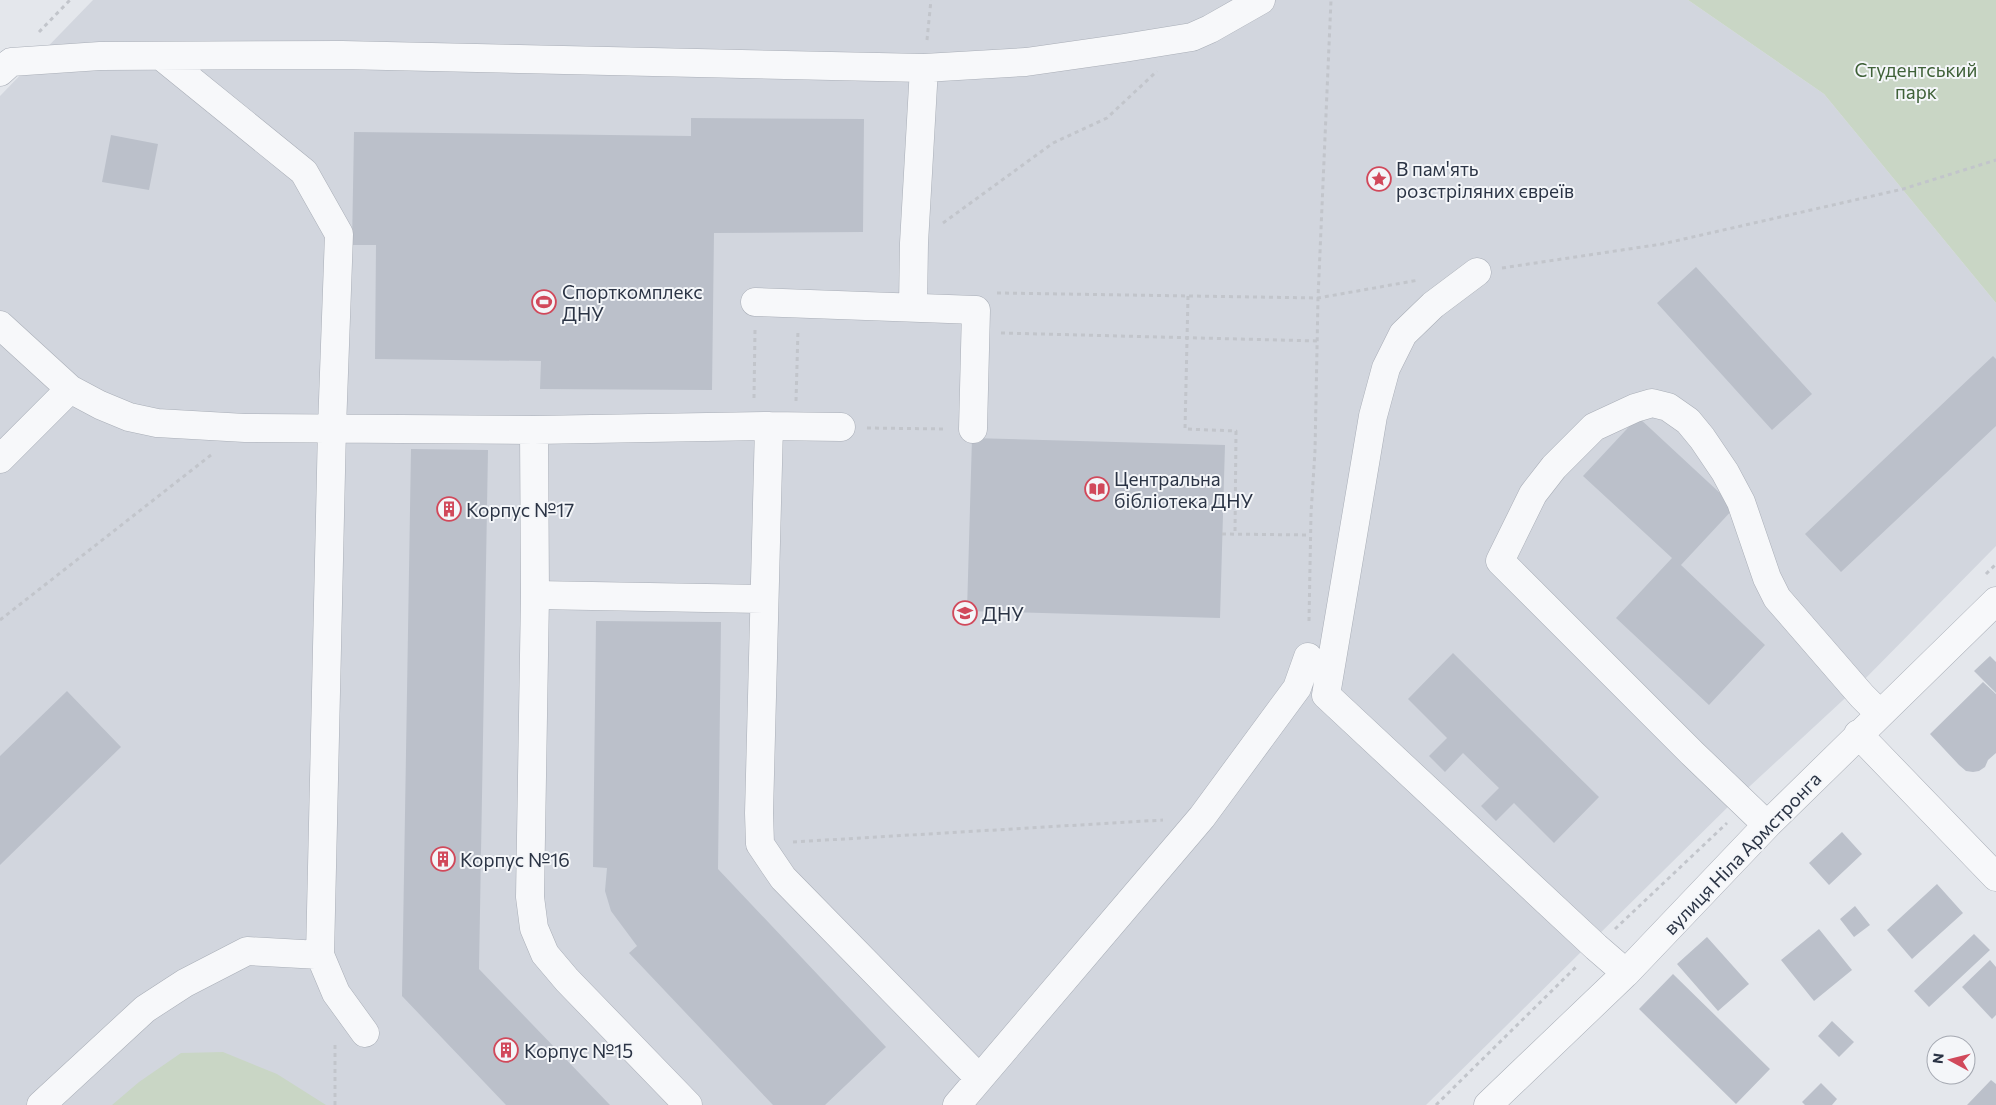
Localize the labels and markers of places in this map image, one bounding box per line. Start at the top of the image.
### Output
place label: В пам'ять розстріляних євреїв [1396,157,1574,202]
place icon: В пам'ять розстріляних євреїв [1366,166,1392,192]
place label: Спорткомплекс ДНУ [562,280,703,325]
sports icon: Спорткомплекс ДНУ [531,289,557,315]
place label: Центральна бібліотека ДНУ [1114,467,1253,512]
library icon: Центральна бібліотека ДНУ [1084,476,1110,502]
building icon: Корпус №17 [436,496,462,522]
place label: Корпус №17 [466,498,574,521]
school or university icon: ДНУ [952,600,978,626]
place label: ДНУ [982,602,1024,625]
building icon: Корпус №16 [430,846,456,872]
place label: Корпус №16 [460,848,570,871]
building icon: Корпус №15 [493,1037,519,1063]
place label: Корпус №15 [524,1039,633,1062]

